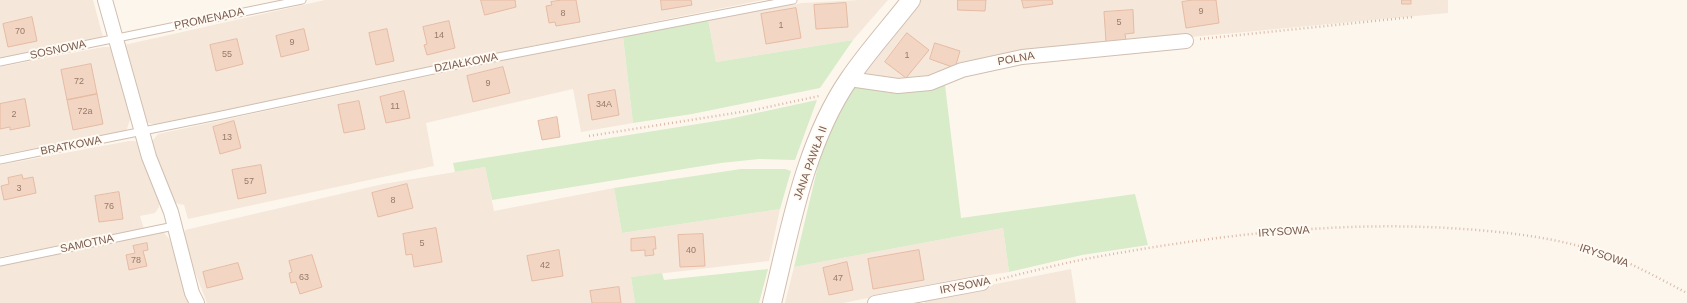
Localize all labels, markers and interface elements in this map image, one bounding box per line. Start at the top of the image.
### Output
street label: PROMENADA [173,5,245,33]
house number: 9 [1198,7,1204,17]
house number: 8 [560,9,566,19]
house number: 5 [1116,18,1122,28]
house number: 1 [778,21,784,31]
house number: 70 [15,27,25,37]
house number: 14 [434,31,444,41]
street label: SOSNOWA [29,38,87,62]
house number: 9 [289,38,295,48]
street label: POLNA [996,49,1036,69]
house number: 55 [222,50,232,60]
street label: DZIAŁKOWA [433,50,499,76]
house number: 1 [904,51,910,61]
house number: 72 [74,77,84,87]
house number: 9 [485,79,491,89]
house number: 34A [596,100,612,110]
house number: 11 [390,102,400,112]
house number: 72a [77,107,93,117]
house number: 2 [11,110,17,120]
street label: JANA PAWŁA II [792,124,830,202]
house number: 13 [222,133,232,143]
street label: BRATKOWA [39,134,103,158]
house number: 57 [244,177,254,187]
house number: 3 [16,184,22,194]
house number: 8 [390,196,396,206]
house number: 76 [104,202,114,212]
street label: IRYSOWA [1258,224,1310,240]
street label: SAMOTNA [59,232,115,256]
house number: 5 [419,239,425,249]
street label: IRYSOWA [1578,241,1630,271]
house number: 40 [686,246,696,256]
house number: 78 [131,256,141,266]
house number: 42 [540,261,550,271]
house number: 63 [299,273,309,283]
house number: 47 [833,274,843,284]
street label: IRYSOWA [939,275,991,297]

